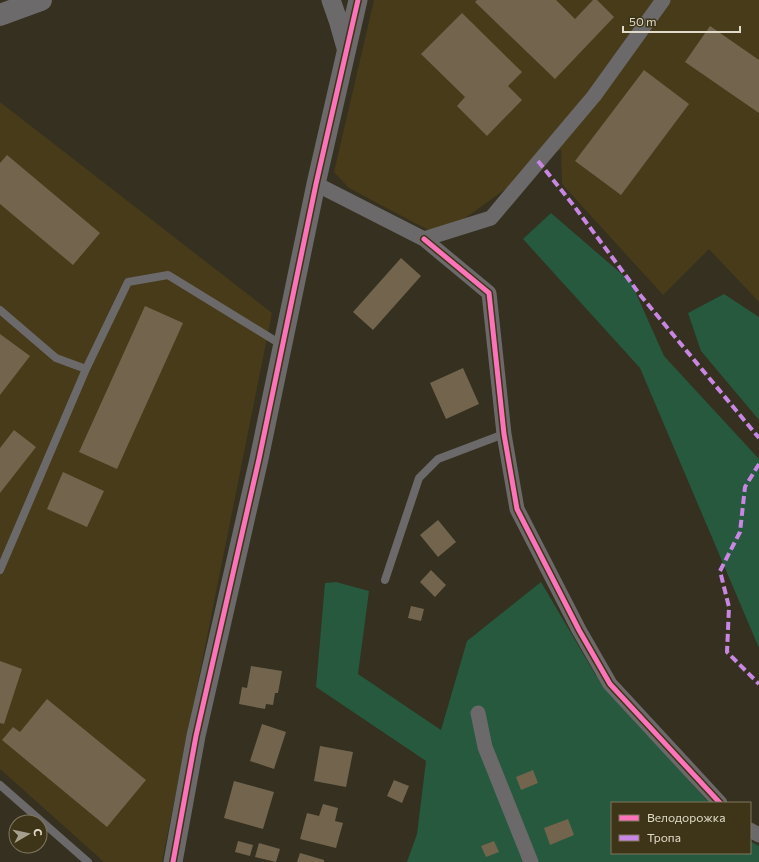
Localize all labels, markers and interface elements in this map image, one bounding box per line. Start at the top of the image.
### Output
scale bar [623,8,740,34]
text: 50 m [629,14,657,28]
legend [611,802,751,854]
text: Велодорожка [647,810,725,824]
north arrow [8,814,48,854]
text: С [31,828,45,838]
text: Тропа [647,830,681,844]

